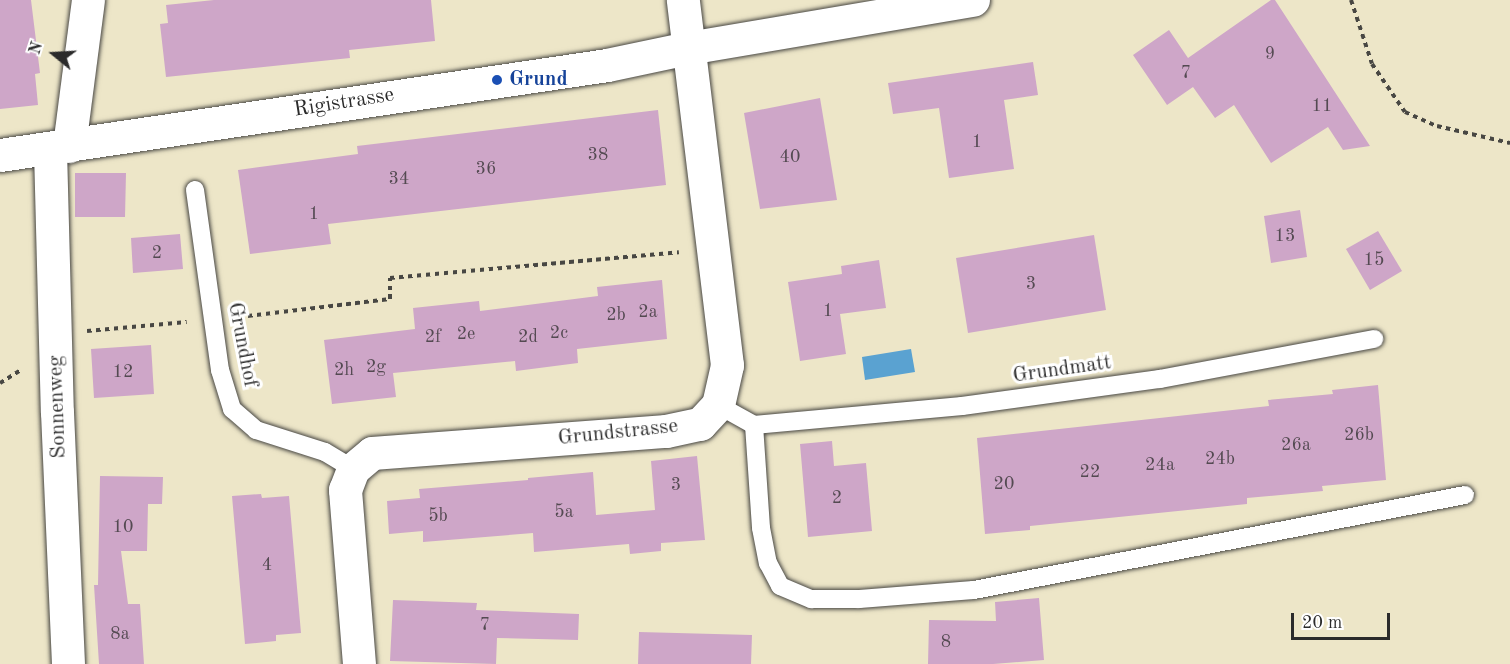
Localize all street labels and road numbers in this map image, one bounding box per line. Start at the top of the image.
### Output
street label: Rigistrasse [292,83,396,123]
street label: Grundhof [221,300,263,390]
street label: Grundmatt [1011,351,1113,389]
street label: Sonnenweg [44,355,72,459]
street label: Grundstrasse [557,414,679,452]

